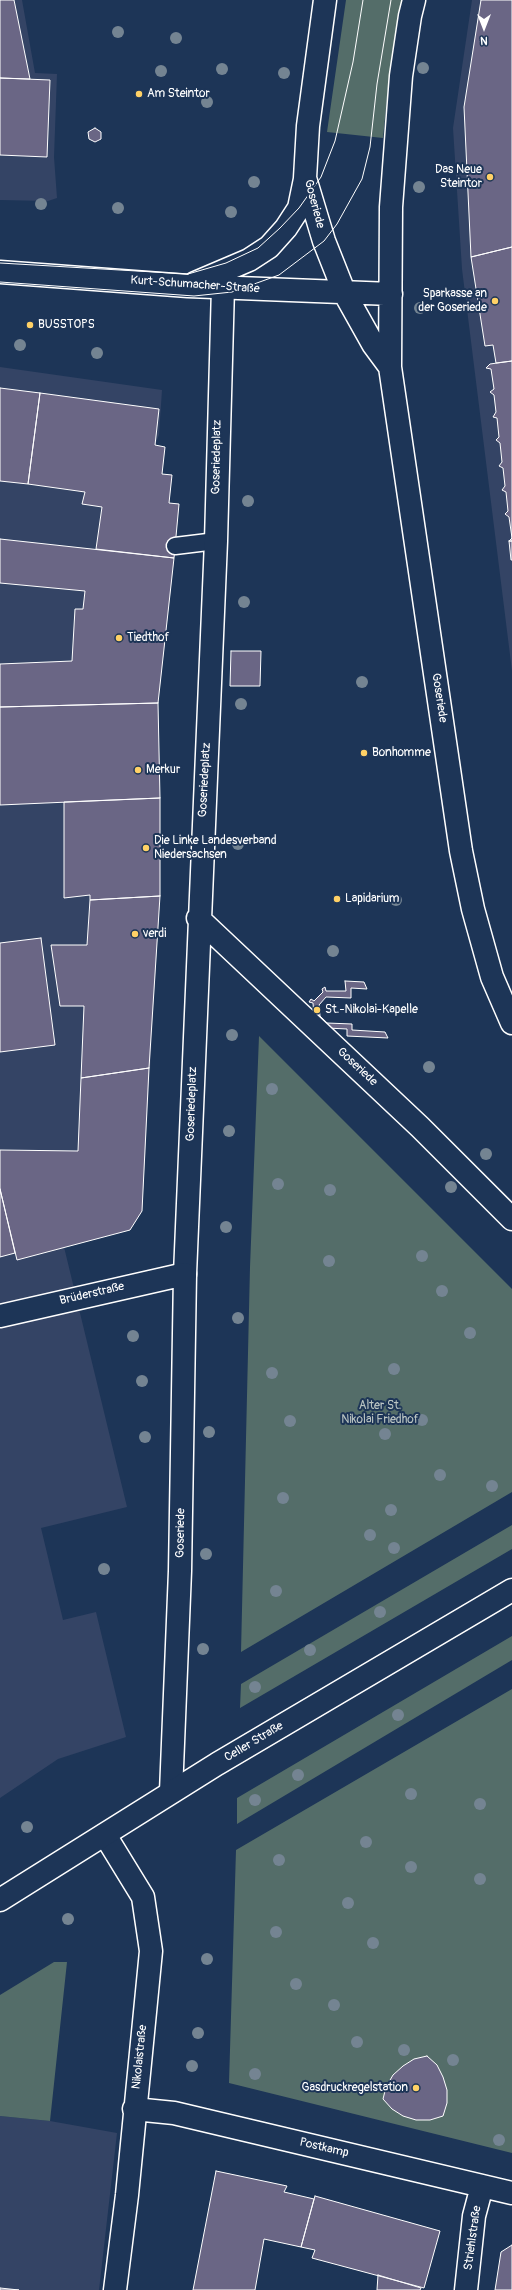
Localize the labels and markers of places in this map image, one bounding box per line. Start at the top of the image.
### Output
place label: Am Steintor [147,87,210,101]
marker: Am Steintor [134,89,144,99]
place label: Das Neue Steintor [435,163,482,191]
marker: Das Neue Steintor [485,172,495,182]
place label: Sparkasse an der Goseriede [418,287,487,315]
marker: Sparkasse an der Goseriede [490,296,500,306]
place label: BUSSTOPS [38,318,95,332]
marker: BUSSTOPS [25,320,35,330]
place label: Tiedthof [127,631,169,645]
marker: Tiedthof [114,633,124,643]
place label: Bonhomme [372,746,431,760]
marker: Bonhomme [359,748,369,758]
place label: Merkur [146,763,180,777]
marker: Merkur [133,765,143,775]
place label: Die Linke Landesverband Niedersachsen [154,834,277,862]
marker: Die Linke Landesverband Niedersachsen [141,843,151,853]
place label: Lapidarium [345,892,399,906]
marker: Lapidarium [332,894,342,904]
place label: verdi [143,927,166,941]
marker: verdi [130,929,140,939]
place label: St.-Nikolai-Kapelle [325,1003,418,1017]
marker: St.-Nikolai-Kapelle [312,1005,322,1015]
place label: Gasdruckregelstation [302,2081,408,2095]
marker: Gasdruckregelstation [411,2083,421,2093]

